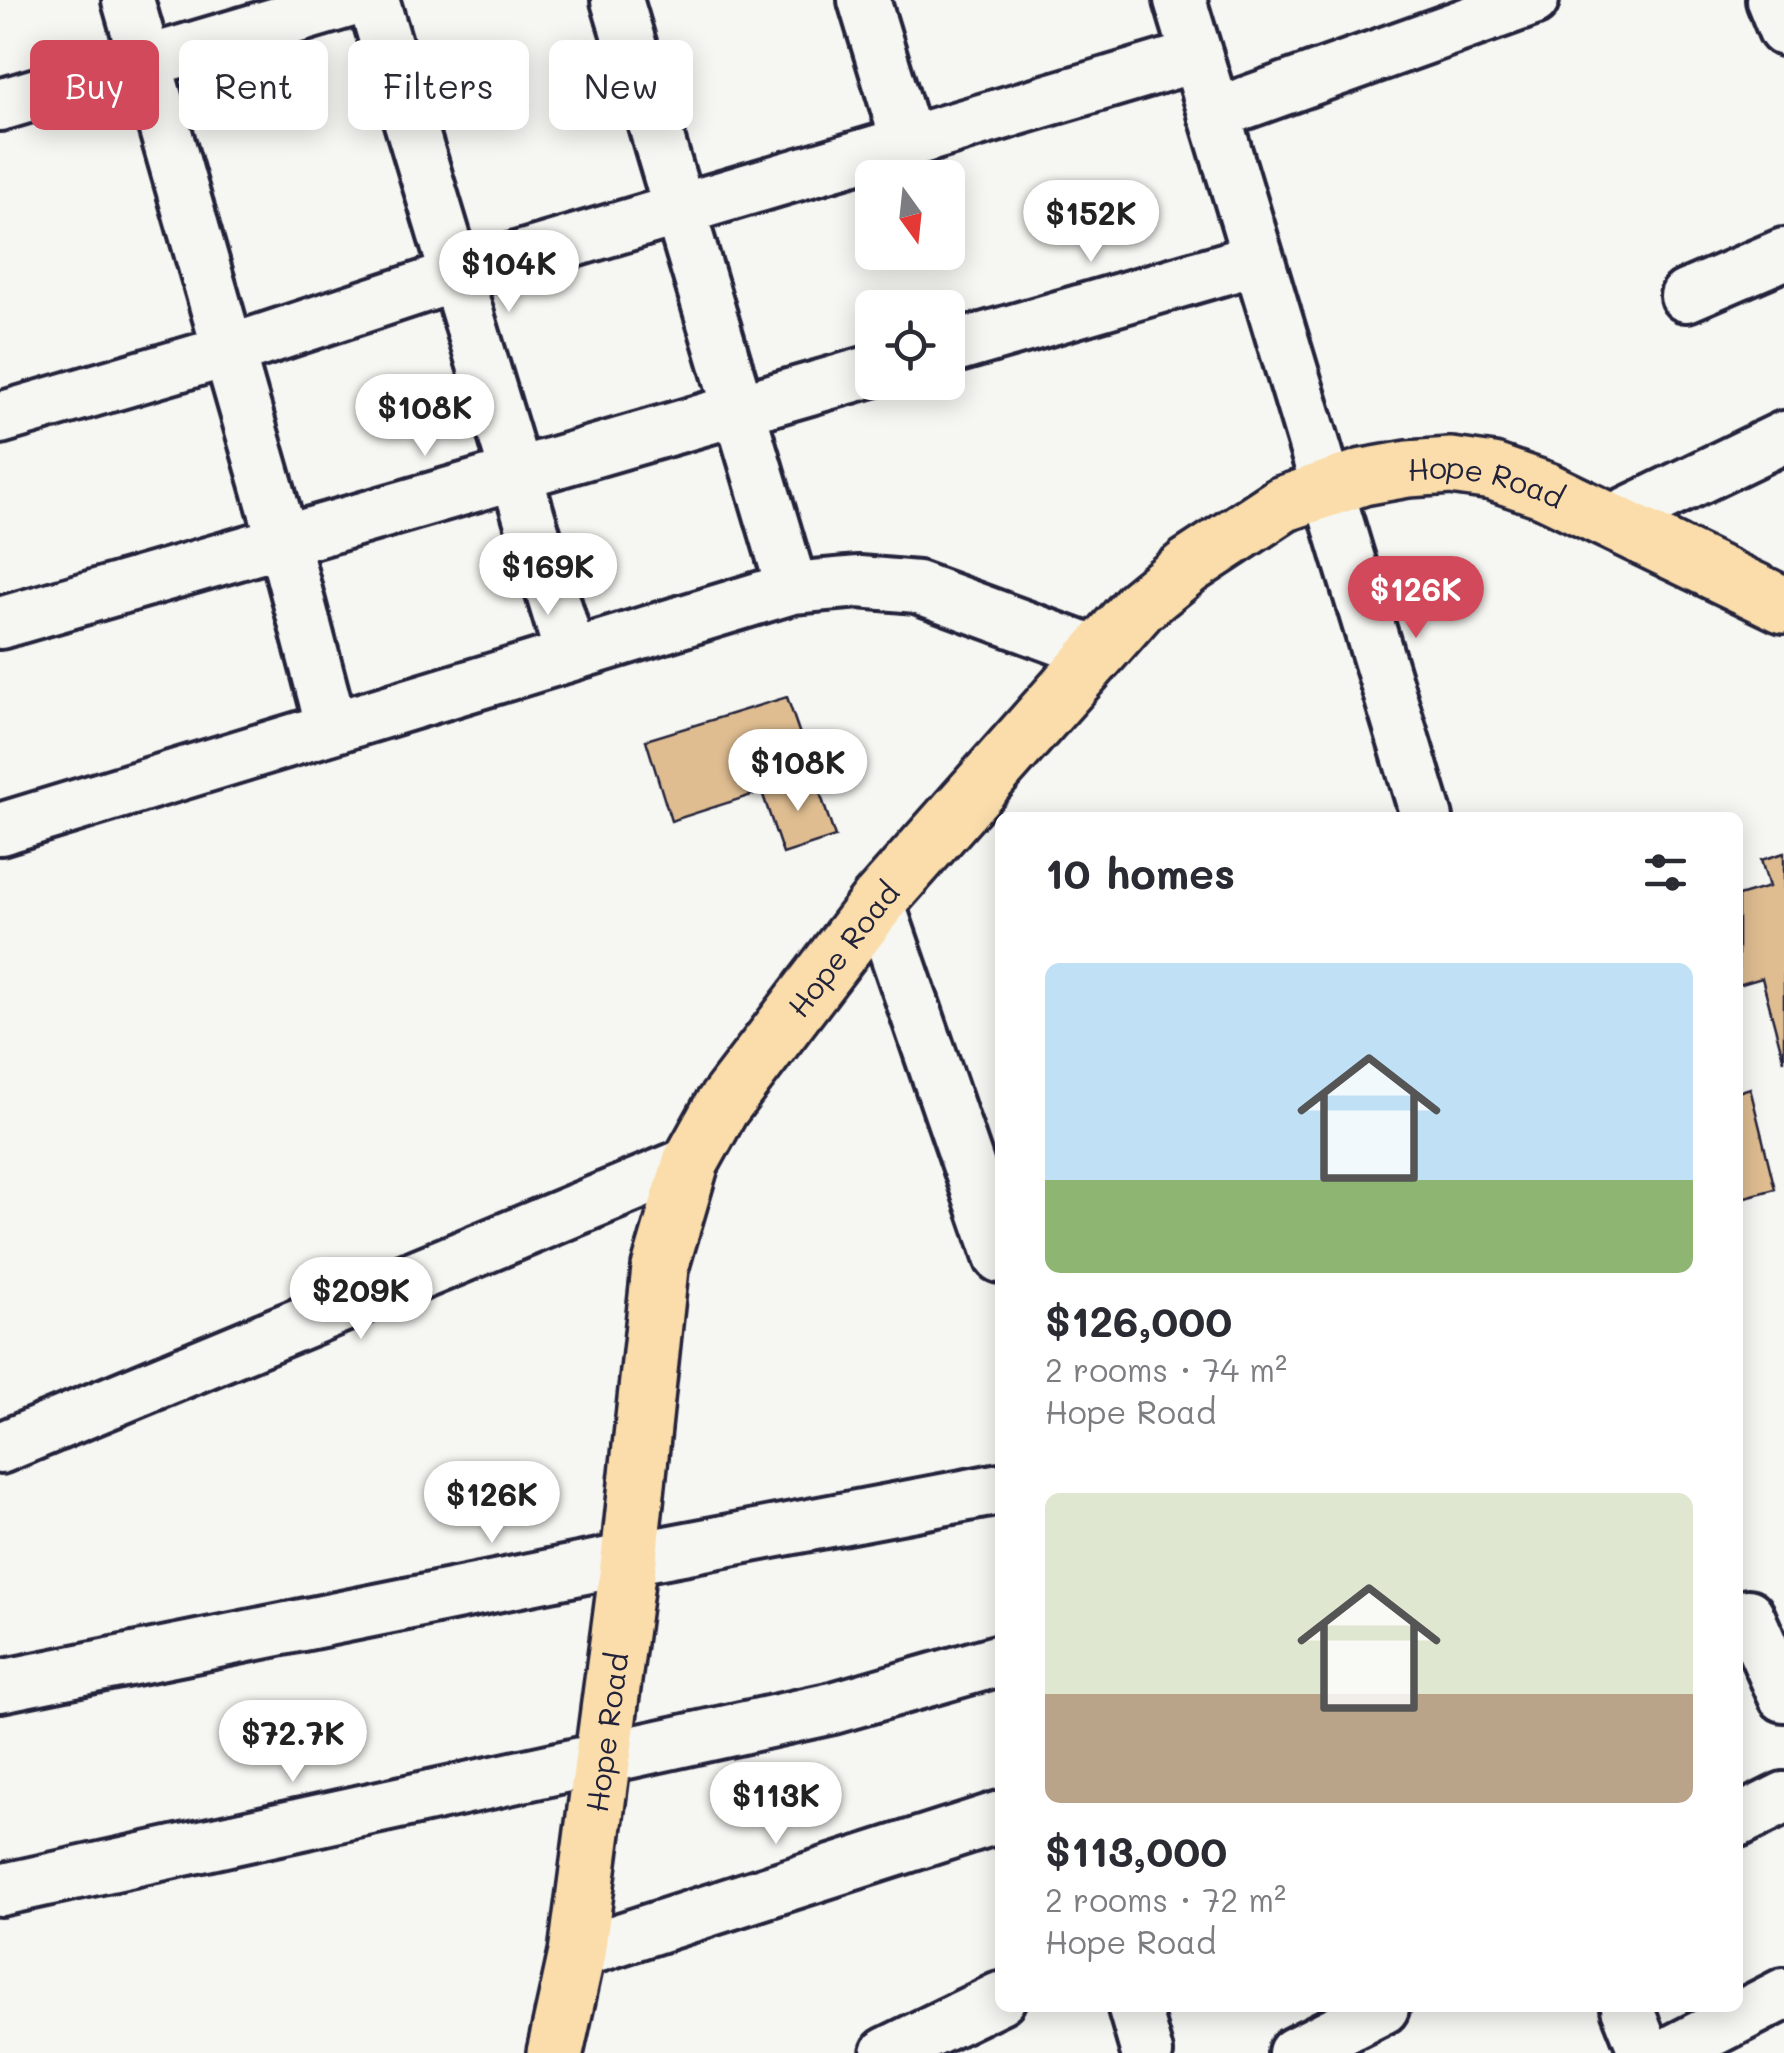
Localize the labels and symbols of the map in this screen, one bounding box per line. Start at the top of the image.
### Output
north arrow [855,160,965,270]
pin: $152K [1021,180,1161,265]
pin: $104K [439,230,579,315]
pin: $108K [355,374,495,459]
street label: Hope Road [1406,446,1572,517]
pin: $169K [478,533,618,618]
pin: $126K [1346,556,1486,641]
pin: $108K [728,729,868,814]
street label: Hope Road [778,873,907,1025]
pin: $209K [291,1257,431,1342]
pin: $126K [422,1461,562,1546]
street label: Hope Road [576,1650,636,1815]
pin: $72.7K [212,1700,374,1785]
pin: $113K [706,1762,846,1847]

